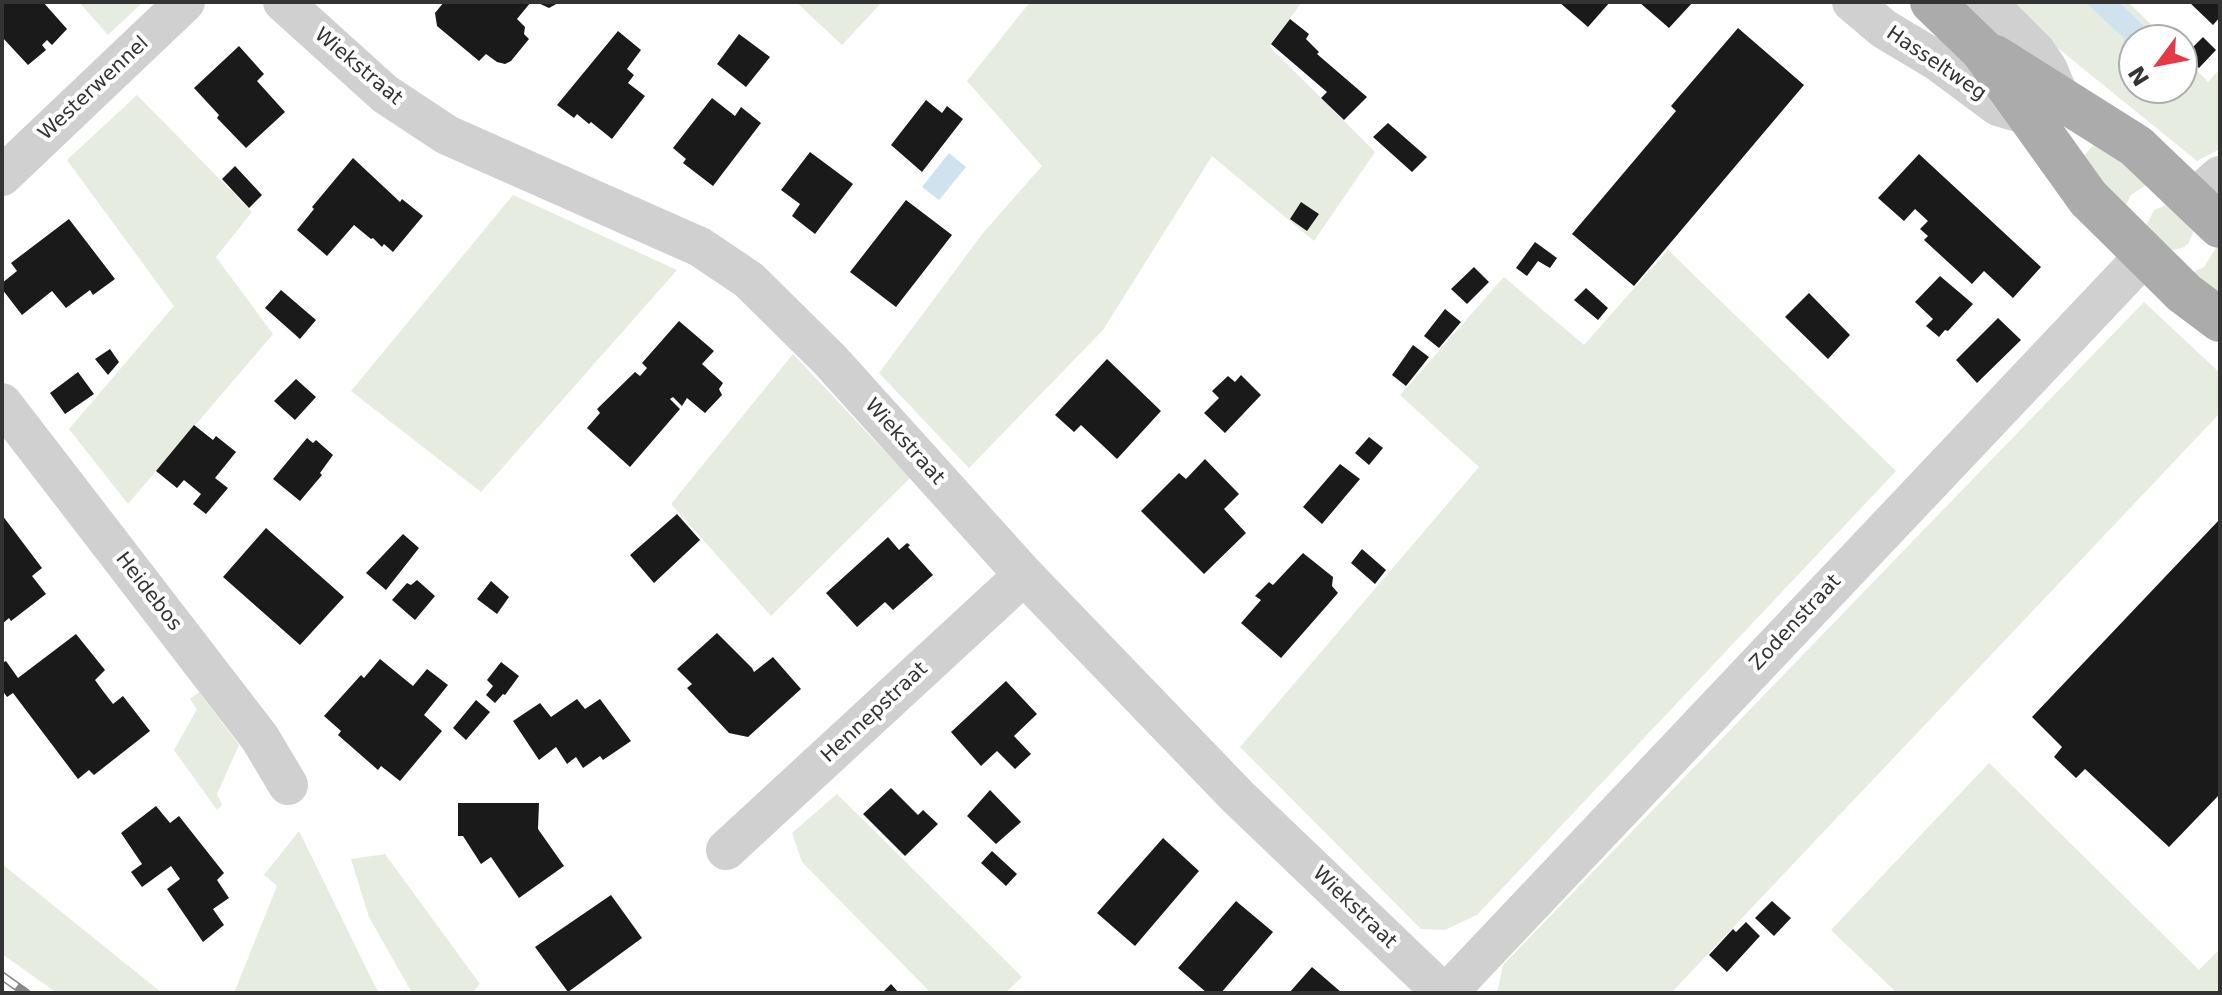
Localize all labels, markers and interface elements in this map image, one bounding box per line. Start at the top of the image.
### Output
street label: Hasseltweg [1882,22,1990,106]
street label: Wiekstraat [309,23,407,111]
north arrow [2118,24,2198,104]
street label: Westerwennel [34,32,154,146]
text: N [2123,61,2154,90]
street label: Wiekstraat [859,394,949,490]
street label: Heidebos [110,548,186,636]
street label: Zodenstraat [1745,570,1847,676]
street label: Hennepstraat [817,658,933,768]
street label: Wiekstraat [1307,862,1401,954]

